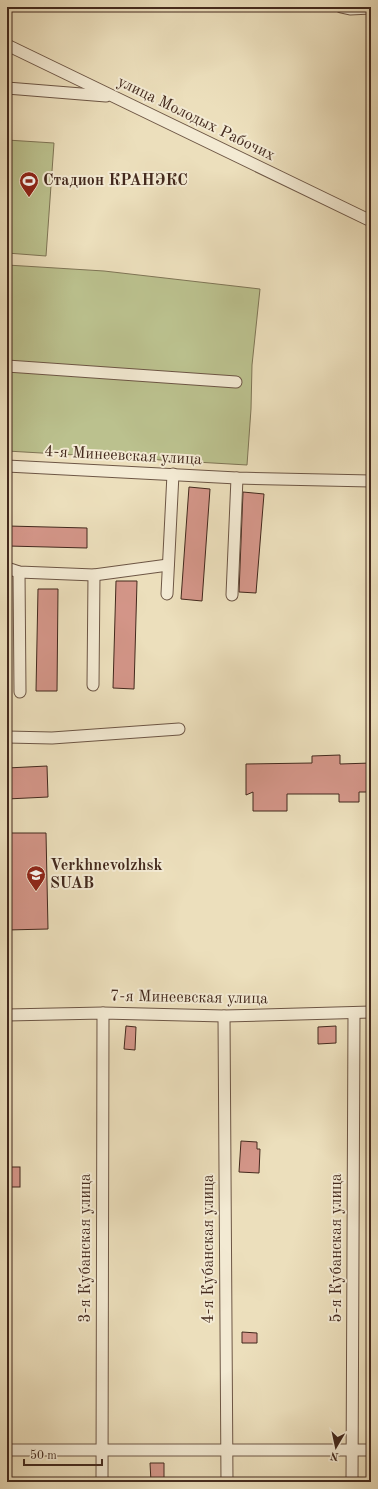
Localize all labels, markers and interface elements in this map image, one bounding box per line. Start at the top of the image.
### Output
street label: улица Молодых Рабочих [115,74,277,164]
sports icon: Стадион КРАНЭКС [18,170,40,198]
place label: Стадион КРАНЭКС [43,173,188,189]
street label: 4-я Минеевская улица [44,444,202,468]
place label: Verkhnevolzhsk SUAB [50,858,162,892]
school or university icon: Verkhnevolzhsk SUAB [25,864,47,892]
street label: 7-я Минеевская улица [110,989,268,1007]
street label: 3-я Кубанская улица [78,1173,94,1323]
street label: 5-я Кубанская улица [329,1173,345,1323]
street label: 4-я Кубанская улица [201,1174,217,1324]
north arrow [316,1427,356,1467]
scale bar [24,1441,102,1467]
text: 50 m [30,1449,57,1462]
text: N [329,1449,340,1461]

